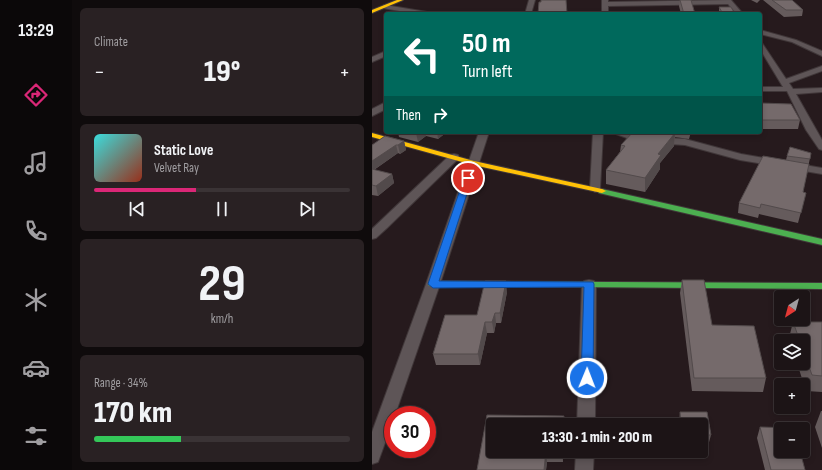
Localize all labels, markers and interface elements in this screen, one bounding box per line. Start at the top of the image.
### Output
text: 13:29 [18,20,54,41]
text: 50 m [462,27,511,60]
icon: left [396,28,448,80]
text: Climate [94,34,128,50]
text: 19° [204,54,240,90]
text: − [94,59,105,86]
text: + [339,59,350,86]
text: Turn left [462,61,513,82]
icon: directions [22,81,50,109]
icon: right [429,104,451,126]
text: Then [396,106,421,125]
text: Static Love [154,141,213,160]
icon: music [22,149,50,177]
text: Velvet Ray [154,160,199,176]
pin [451,161,485,195]
icon: arrive [457,167,479,189]
icon: previous [126,198,148,220]
icon: pause [211,198,233,220]
icon: next [296,198,318,220]
icon: phone [22,217,50,245]
text: 29 [198,253,246,316]
icon: climate [22,286,50,314]
north arrow [774,290,810,326]
map controls [774,290,810,458]
text: km/h [211,311,233,327]
button: layers [774,334,810,370]
icon: car [22,354,50,382]
position arrow [566,357,608,399]
text: Range · 34% [94,375,148,391]
button: + [774,378,810,414]
text: 170 km [94,395,172,431]
speed limit sign: 30 [384,406,436,458]
icon: filters [22,422,50,450]
button: − [774,422,810,458]
text: 13:30 · 1 min · 200 m [542,428,652,447]

